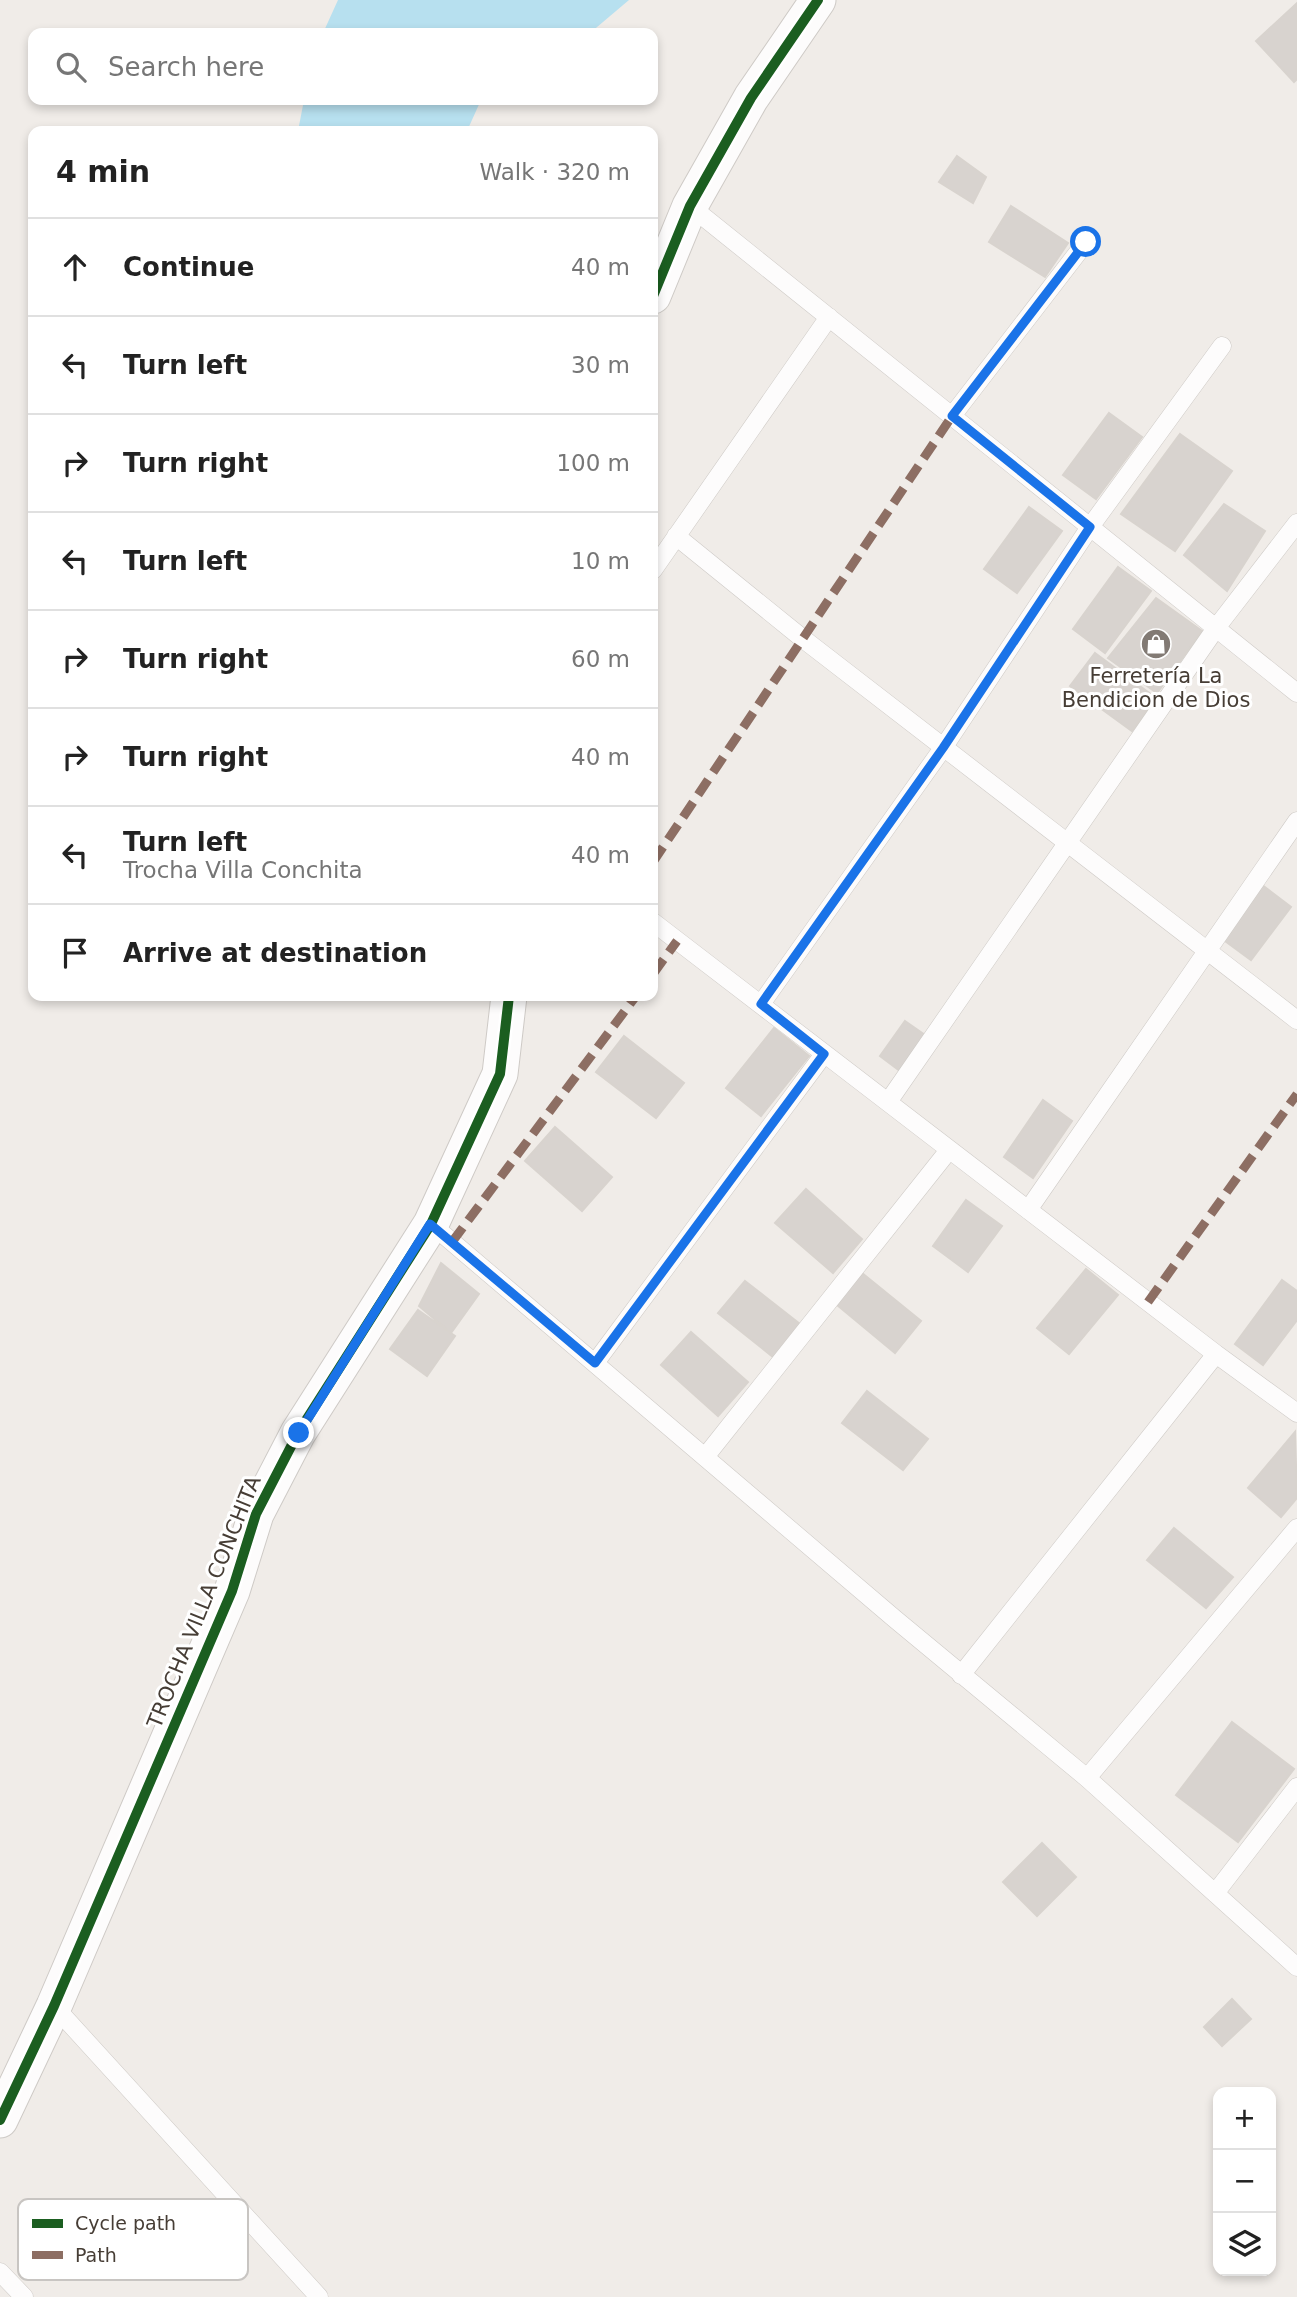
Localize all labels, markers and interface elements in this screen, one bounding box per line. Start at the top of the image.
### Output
search box [28,28,658,105]
icon: search [52,48,90,86]
text: Search here [108,52,264,82]
text: 4 min [56,154,150,189]
text: Walk · 320 m [479,159,630,185]
route start [1070,226,1101,257]
icon: ahead [56,248,94,286]
text: Continue [123,252,254,282]
text: 40 m [571,254,630,280]
icon: left [56,346,94,384]
text: Turn left [123,350,247,380]
text: 30 m [571,352,630,378]
icon: right [56,444,94,482]
text: Turn right [123,448,268,478]
text: 100 m [556,450,630,476]
icon: left [56,542,94,580]
text: Turn left [123,546,247,576]
text: 10 m [571,548,630,574]
shop icon: Ferretería La Bendicion de Dios [1139,627,1173,661]
icon: right [56,640,94,678]
text: Turn right [123,644,268,674]
text: 60 m [571,646,630,672]
place label: Ferretería La Bendicion de Dios [1062,664,1250,712]
icon: right [56,738,94,776]
text: Turn right [123,742,268,772]
text: 40 m [571,744,630,770]
text: Turn left [123,827,247,857]
icon: left [56,836,94,874]
text: 40 m [571,842,630,868]
text: Trocha Villa Conchita [123,857,363,883]
icon: arrive [56,934,94,972]
text: Arrive at destination [123,938,427,968]
route end [283,1417,314,1448]
street label: TROCHA VILLA CONCHITA [142,1472,266,1733]
map controls [1213,2087,1276,2276]
button: + [1213,2087,1276,2150]
button: − [1213,2150,1276,2213]
legend [18,2199,248,2280]
text: Cycle path [75,2212,176,2234]
button: layers [1213,2213,1276,2276]
text: Path [75,2244,117,2266]

